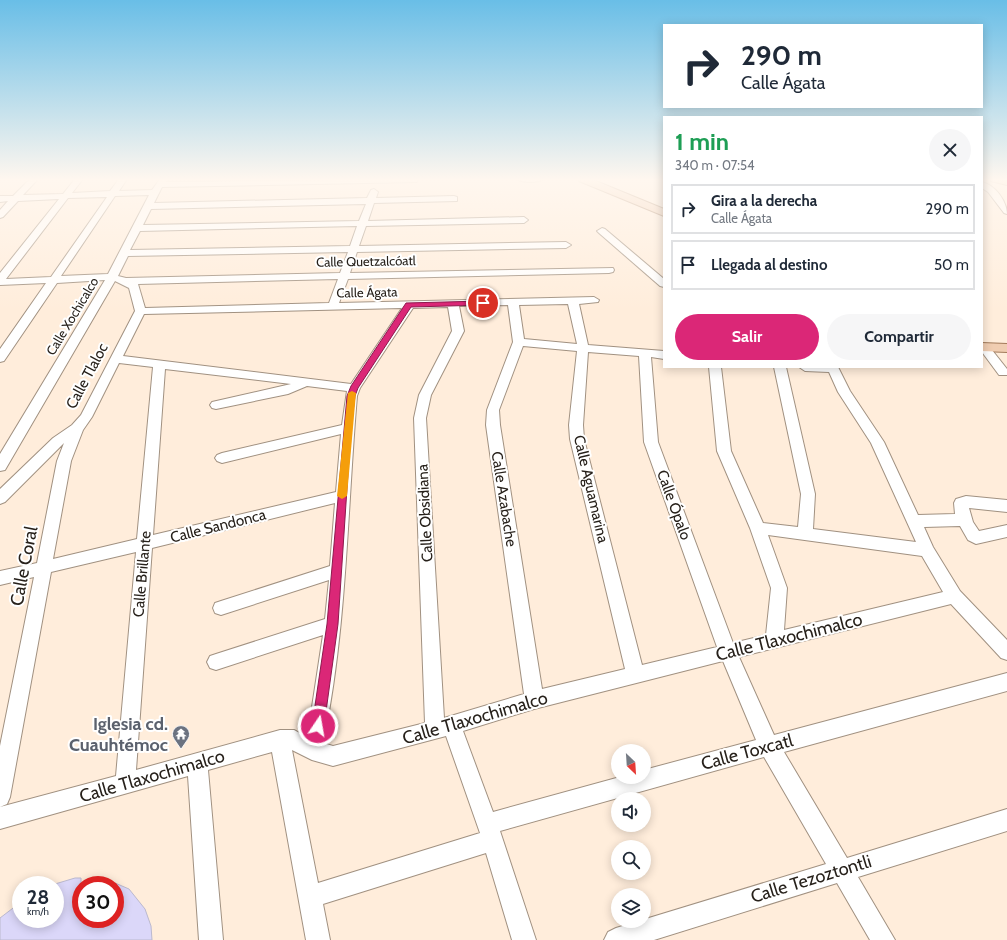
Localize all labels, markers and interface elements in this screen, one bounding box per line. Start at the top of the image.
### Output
text: 290 m [741,38,822,72]
icon: right [675,40,727,92]
text: Calle Ágata [741,72,825,94]
text: 1 min [675,127,729,156]
button: close [929,129,971,171]
text: 340 m · 07:54 [675,157,755,173]
text: Gira a la derecha [711,192,817,210]
icon: right [677,198,699,220]
text: 290 m [926,200,969,218]
text: Calle Ágata [711,210,772,226]
street label: Calle Quetzalcóatl [316,252,416,270]
icon: arrive [677,254,699,276]
text: Llegada al destino [711,256,827,274]
text: 50 m [934,256,969,274]
street label: Calle Xochicalco [42,274,102,358]
street label: Calle Ágata [336,282,398,301]
pin [466,286,500,320]
icon: arrive [472,292,494,314]
button: Salir [675,314,819,360]
button: Compartir [827,314,971,360]
street label: Calle Tlaloc [62,340,112,412]
street label: Calle Aguamarina [570,433,612,545]
street label: Calle Azabache [488,450,520,548]
street label: Calle Obsidiana [413,463,437,562]
street label: Calle Ópalo [653,467,696,542]
street label: Calle Sandonca [168,505,268,547]
street label: Calle Coral [6,524,43,608]
street label: Calle Brillante [129,530,155,618]
street label: Calle Tlaxochimalco [713,608,865,666]
street label: Calle Tlaxochimalco [400,687,550,749]
position arrow [297,705,339,747]
place label: Iglesia cd. Cuauhtémoc [69,713,168,756]
temple icon: Iglesia cd. Cuauhtémoc [171,724,191,749]
street label: Calle Toxcatl [699,729,796,775]
north arrow [611,744,651,784]
map controls [611,744,651,928]
street label: Calle Tlaxochimalco [77,745,227,807]
button: sound [611,792,651,832]
button: search [611,840,651,880]
street label: Calle Tezoztontli [748,850,874,908]
speed limit sign: 30 [72,876,124,928]
text: 28 [27,885,49,909]
button: layers [611,888,651,928]
text: km/h [27,905,49,918]

